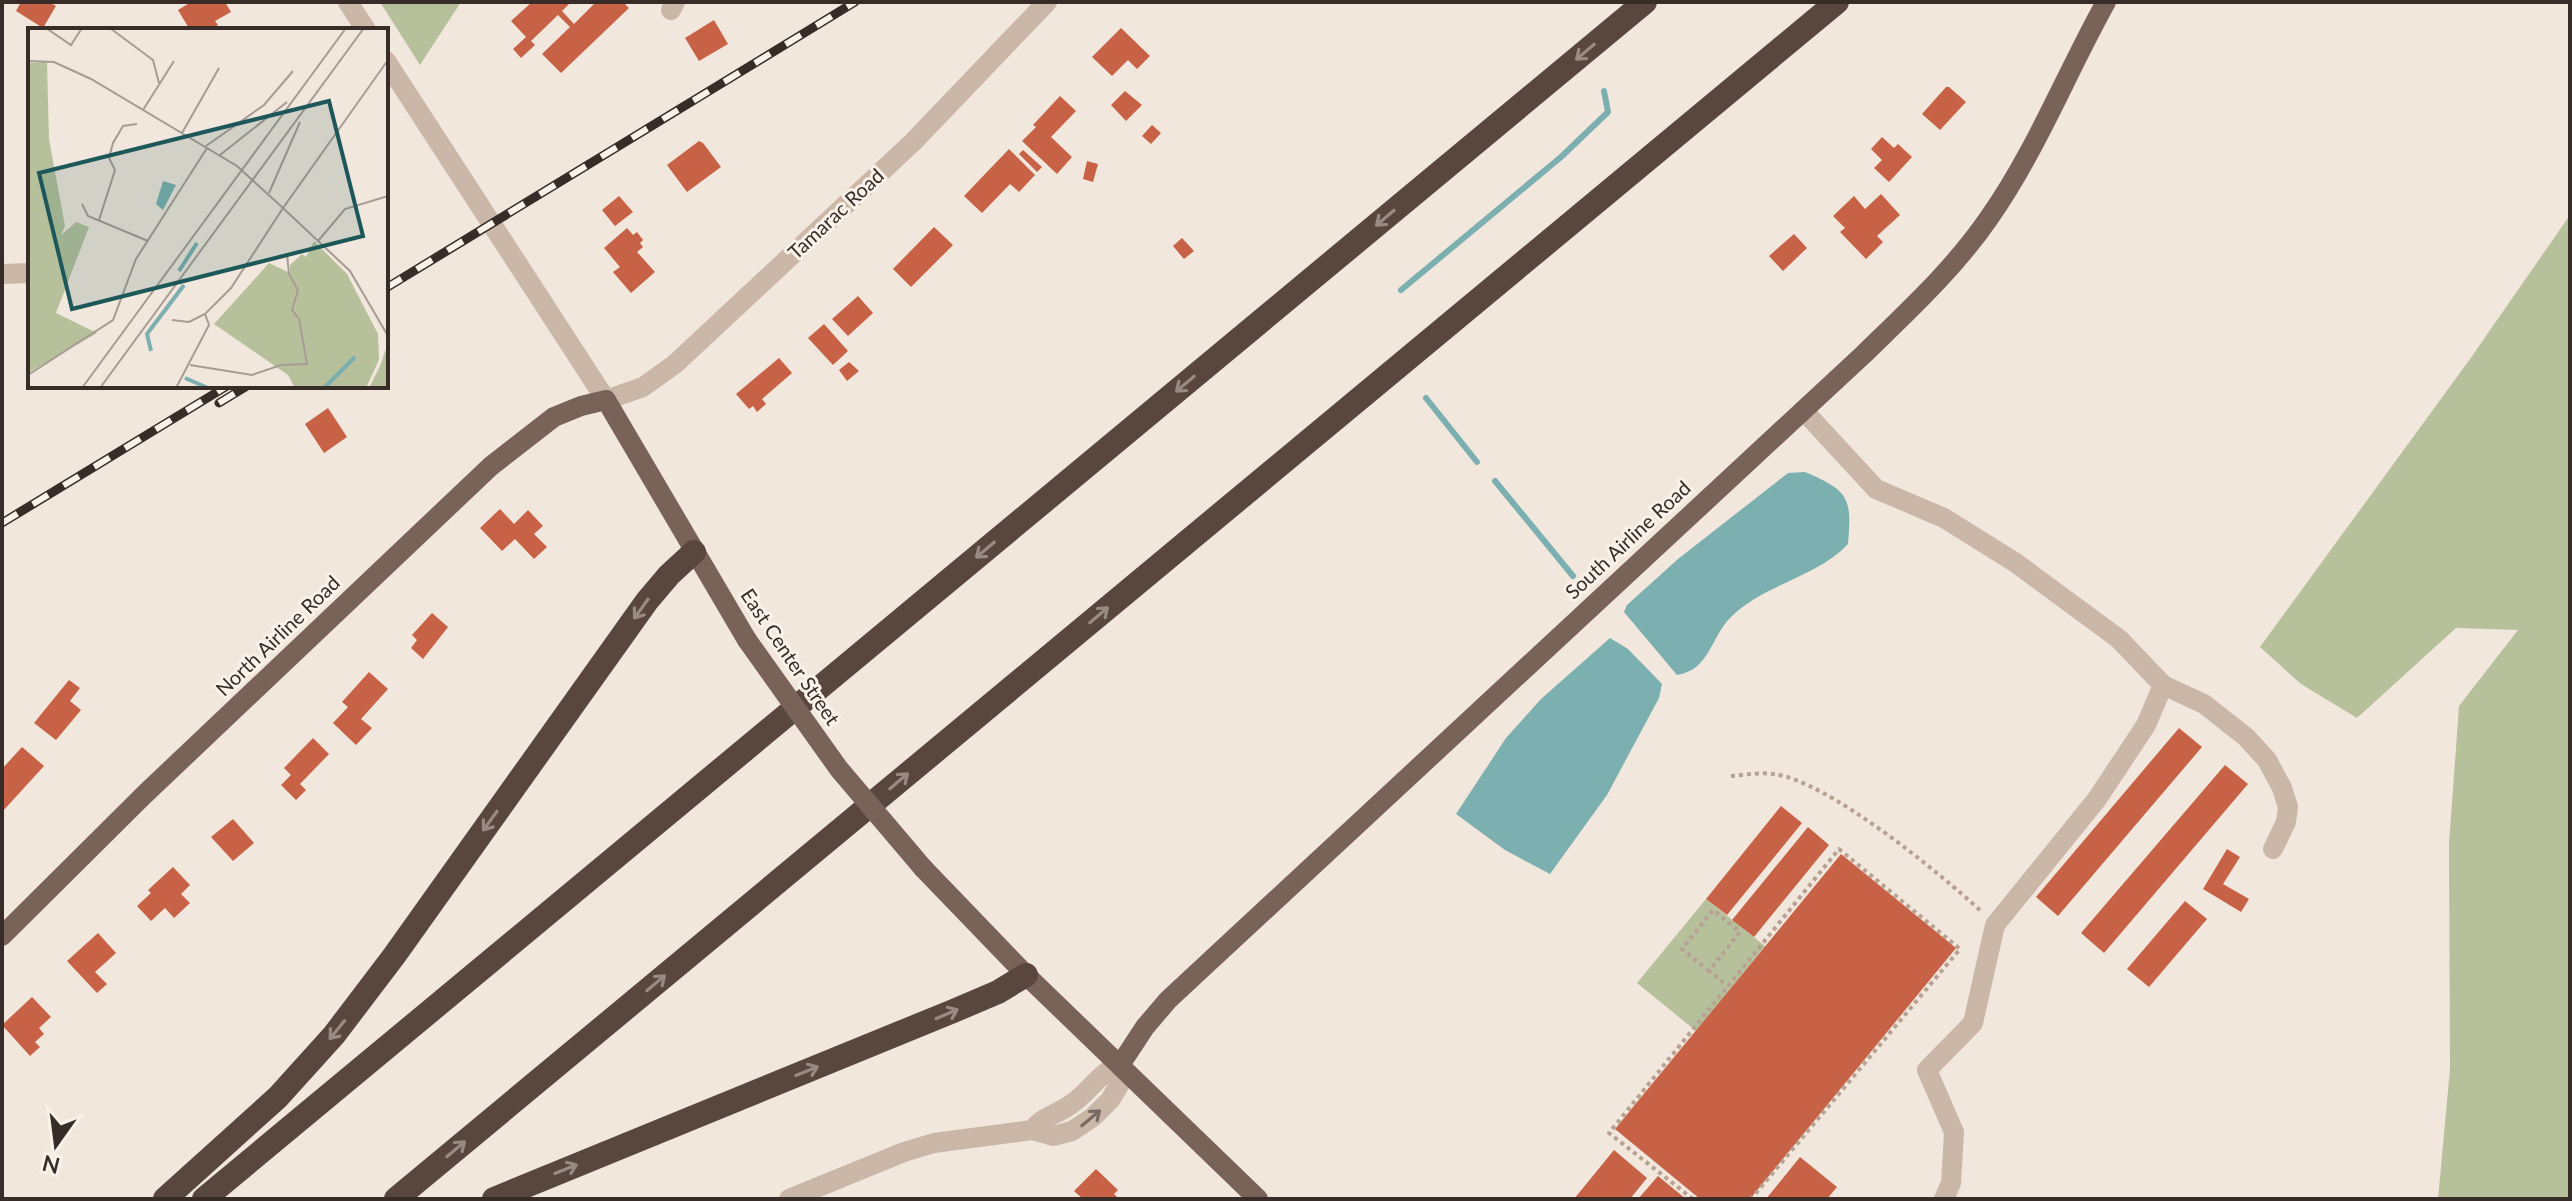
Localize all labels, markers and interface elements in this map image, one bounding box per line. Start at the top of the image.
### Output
inset map [28,28,388,388]
one-way arrow [1575,43,1596,61]
street label: Tamarac Road [783,163,888,264]
one-way arrow [1375,209,1396,227]
one-way arrow [1175,375,1196,393]
street label: South Airline Road [1560,475,1695,603]
one-way arrow [975,541,996,559]
street label: North Airline Road [210,570,344,700]
street label: East Center Street [736,584,845,729]
one-way arrow [633,598,650,619]
one-way arrow [1088,606,1109,624]
one-way arrow [888,772,909,790]
one-way arrow [482,809,498,831]
one-way arrow [645,974,666,992]
one-way arrow [934,1005,959,1020]
one-way arrow [328,1020,346,1040]
one-way arrow [794,1063,819,1077]
north arrow [16,1105,96,1185]
one-way arrow [1080,1109,1101,1127]
one-way arrow [445,1140,466,1158]
text: N [40,1150,63,1180]
one-way arrow [553,1160,578,1175]

